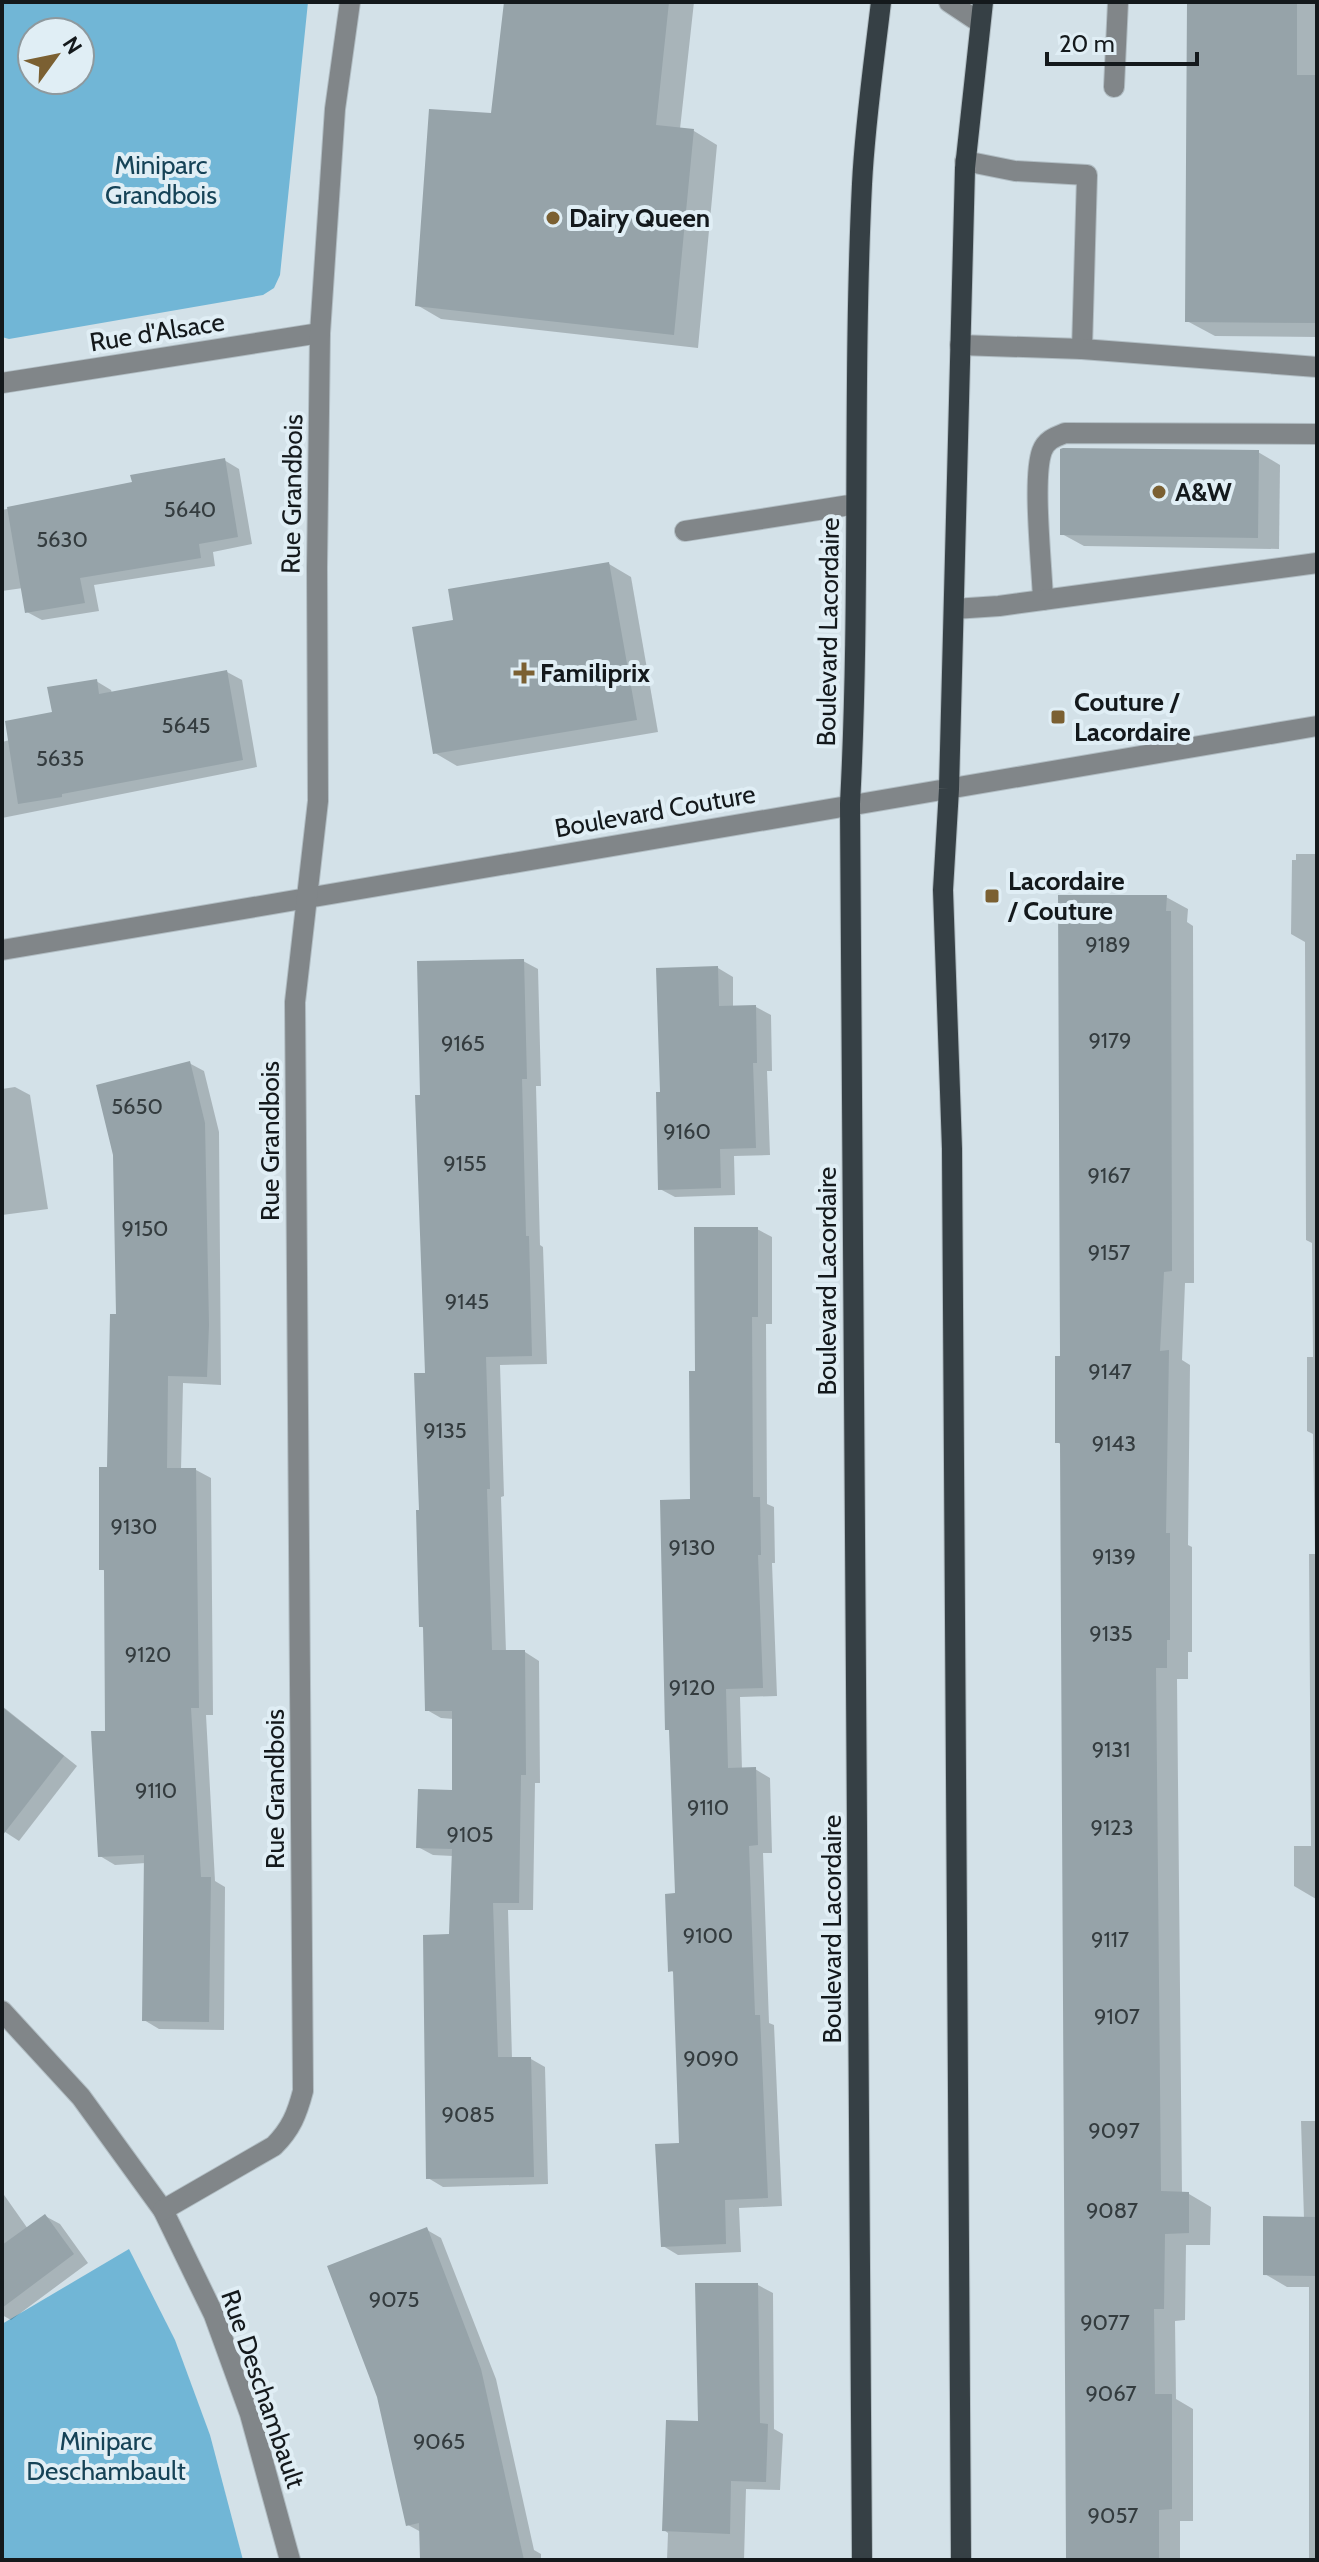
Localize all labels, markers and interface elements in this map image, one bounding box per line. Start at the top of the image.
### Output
north arrow [16,16,96,96]
scale bar [1047,16,1197,66]
text: 20 m [1059,29,1115,58]
text: N [57,32,88,59]
park label: Miniparc Grandbois [105,149,217,211]
place label: Dairy Queen [569,202,710,234]
marker: Dairy Queen [544,209,562,227]
street label: Rue d'Alsace [87,306,227,358]
street label: Rue Grandbois [275,414,309,574]
place label: A&W [1175,476,1232,508]
marker: A&W [1150,483,1168,501]
house number: 5640 [164,496,216,523]
street label: Boulevard Lacordaire [810,517,846,747]
house number: 5630 [36,526,88,553]
place label: Familiprix [540,657,650,689]
marker: Familiprix [515,664,533,682]
place label: Couture / Lacordaire [1074,686,1191,748]
marker: Couture / Lacordaire [1049,708,1067,726]
house number: 5645 [161,712,211,739]
house number: 5635 [36,745,84,772]
street label: Boulevard Couture [552,778,758,844]
place label: Lacordaire / Couture [1007,865,1125,927]
marker: Lacordaire / Couture [983,887,1001,905]
house number: 9189 [1085,931,1131,958]
house number: 9179 [1088,1027,1132,1054]
house number: 9165 [441,1030,485,1057]
street label: Rue Grandbois [254,1061,286,1221]
house number: 5650 [111,1093,163,1120]
house number: 9160 [663,1118,711,1145]
house number: 9155 [443,1150,487,1177]
house number: 9167 [1087,1162,1131,1189]
street label: Boulevard Lacordaire [811,1167,843,1395]
house number: 9150 [122,1215,168,1242]
house number: 9157 [1088,1239,1130,1266]
house number: 9145 [445,1288,489,1315]
house number: 9147 [1088,1358,1132,1385]
house number: 9135 [423,1417,467,1444]
house number: 9143 [1092,1430,1136,1457]
house number: 9130 [111,1513,157,1540]
house number: 9130 [669,1534,715,1561]
house number: 9139 [1092,1543,1136,1570]
house number: 9135 [1089,1620,1133,1647]
house number: 9120 [125,1641,171,1668]
house number: 9120 [669,1674,715,1701]
street label: Rue Grandbois [259,1709,291,1869]
house number: 9131 [1092,1736,1130,1763]
house number: 9110 [135,1777,177,1804]
house number: 9110 [687,1794,729,1821]
house number: 9123 [1090,1814,1134,1841]
street label: Boulevard Lacordaire [816,1815,848,2043]
house number: 9105 [447,1821,493,1848]
house number: 9100 [683,1922,733,1949]
house number: 9117 [1091,1926,1129,1953]
house number: 9107 [1094,2003,1140,2030]
house number: 9090 [683,2045,739,2072]
house number: 9085 [441,2101,495,2128]
house number: 9097 [1088,2117,1140,2144]
house number: 9087 [1086,2197,1138,2224]
street label: Rue Deschambault [214,2286,312,2493]
house number: 9075 [369,2286,419,2313]
house number: 9077 [1080,2309,1130,2336]
house number: 9067 [1085,2380,1137,2407]
park label: Miniparc Deschambault [26,2425,186,2487]
house number: 9065 [413,2428,465,2455]
house number: 9057 [1088,2502,1138,2529]

